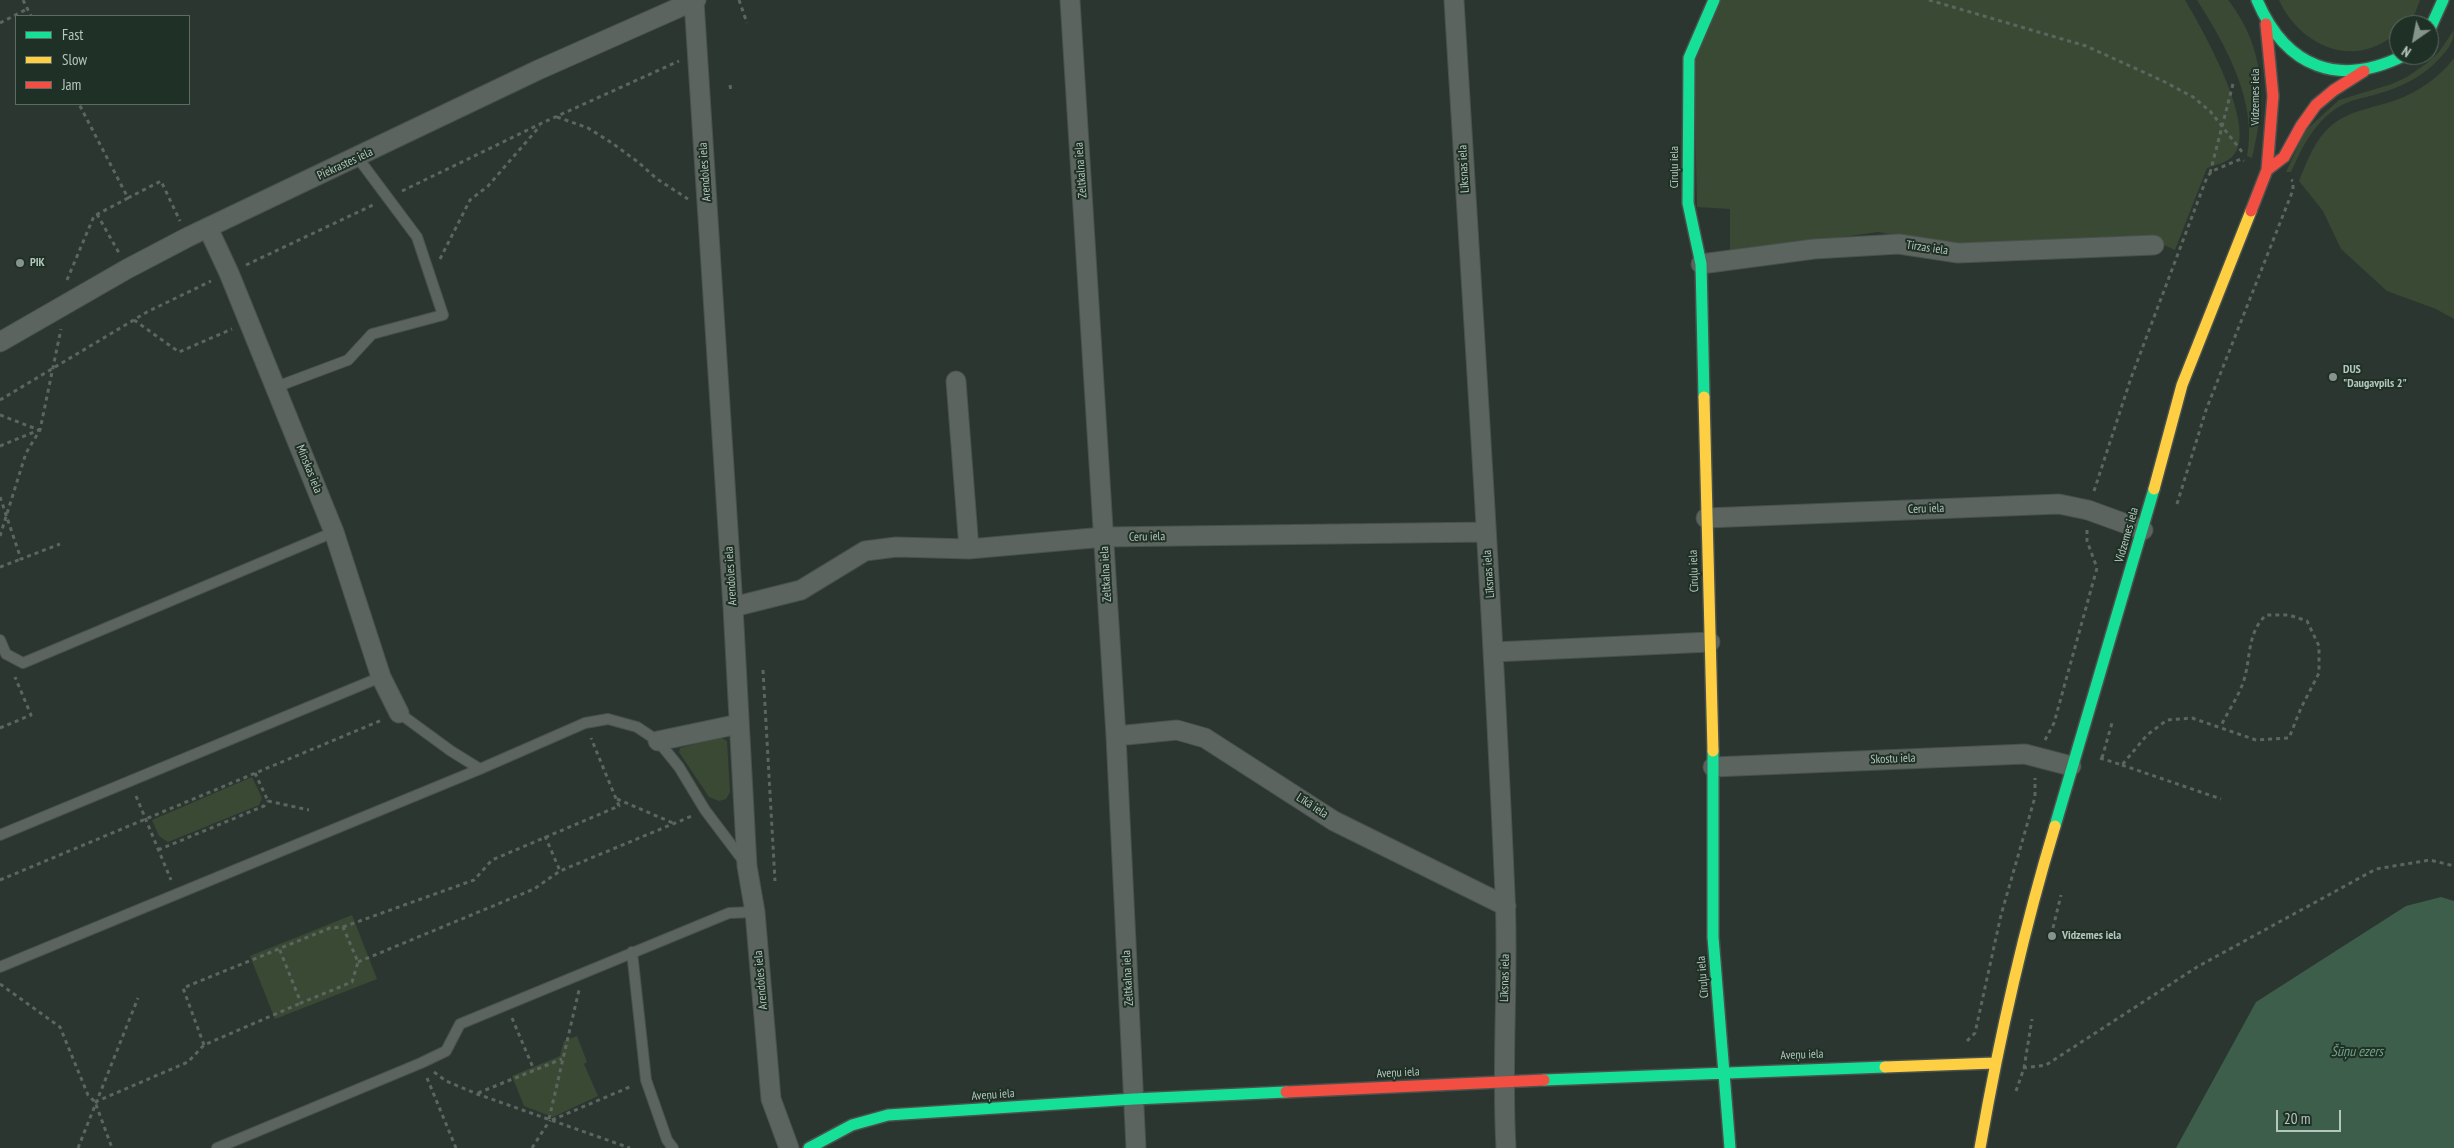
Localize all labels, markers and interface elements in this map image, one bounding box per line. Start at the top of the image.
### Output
legend [15,15,190,105]
north arrow [2389,15,2439,65]
text: Fast [62,25,83,44]
text: N [2398,42,2414,61]
text: Slow [62,50,87,69]
street label: Vidzemes iela [2249,68,2263,126]
text: Jam [62,75,81,94]
street label: Arendoles iela [696,142,714,202]
street label: Zeltkalna iela [1072,142,1090,198]
street label: Piekrastes iela [315,145,375,183]
street label: Līksnas iela [1456,145,1472,193]
street label: Cīruļu iela [1668,146,1682,188]
street label: Tirzas iela [1905,238,1949,258]
place label: PIK [30,256,45,270]
marker: PIK [14,257,26,269]
place label: DUS "Daugavpils 2" [2343,363,2407,391]
marker: DUS "Daugavpils 2" [2327,371,2339,383]
street label: Minskas iela [293,443,325,495]
street label: Ceru iela [1908,501,1944,517]
street label: Vidzemes iela [2112,506,2142,564]
street label: Ceru iela [1129,529,1165,545]
street label: Arendoles iela [722,546,740,606]
street label: Zeltkalna iela [1097,546,1115,602]
street label: Līksnas iela [1480,549,1498,599]
street label: Cīruļu iela [1686,550,1702,592]
street label: Skostu iela [1870,751,1916,767]
street label: Līkā iela [1294,791,1330,821]
place label: Vidzemes iela [2062,929,2121,943]
marker: Vidzemes iela [2046,930,2058,942]
street label: Arendoles iela [751,950,771,1010]
street label: Zeltkalna iela [1119,950,1137,1006]
street label: Līksnas iela [1497,954,1513,1002]
street label: Cīruļu iela [1694,955,1712,999]
water label: Šūņu ezers [2331,1044,2383,1060]
street label: Aveņu iela [1780,1047,1824,1063]
street label: Aveņu iela [1376,1065,1420,1081]
street label: Aveņu iela [971,1086,1015,1104]
scale bar [2279,1100,2344,1132]
text: 20 m [2284,1109,2310,1128]

